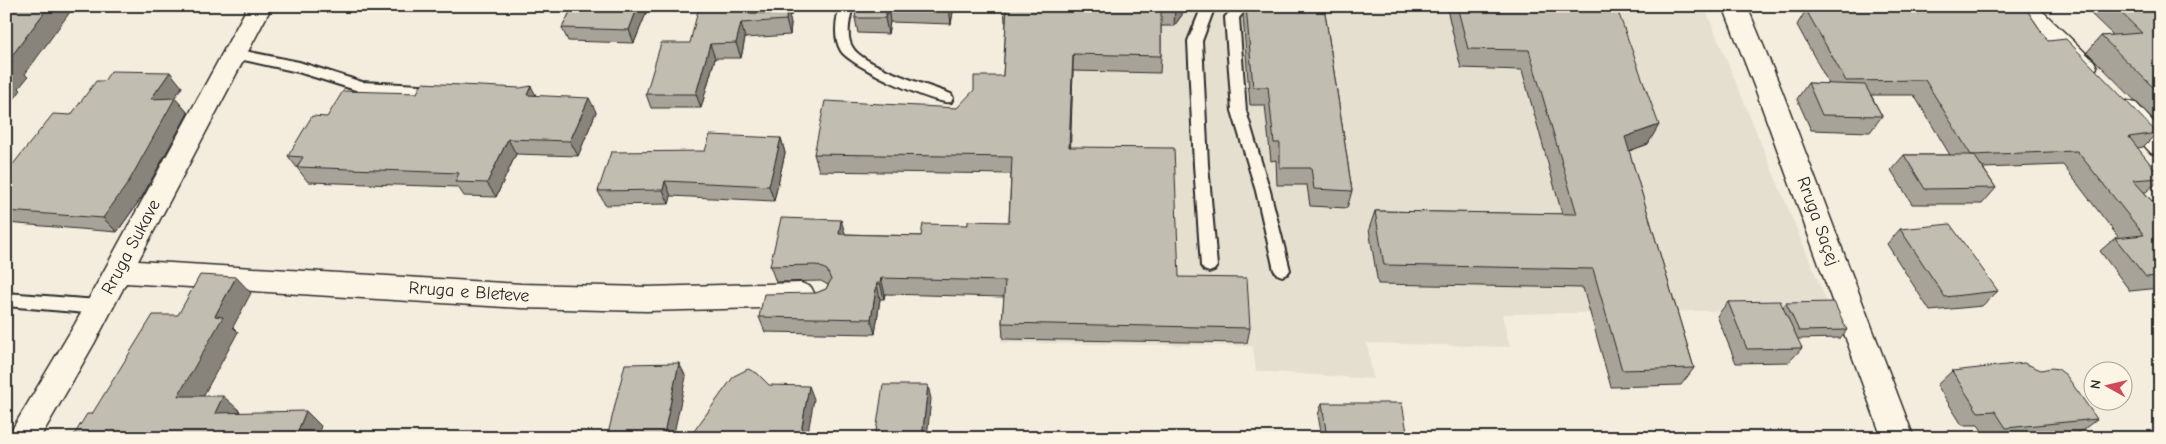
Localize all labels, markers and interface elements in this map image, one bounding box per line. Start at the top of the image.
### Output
street label: Rruga Saçej [1792,174,1844,268]
street label: Rruga Sukave [97,196,165,298]
street label: Rruga e Bleteve [408,277,530,307]
north arrow [2084,362,2134,412]
text: N [2087,379,2105,390]

